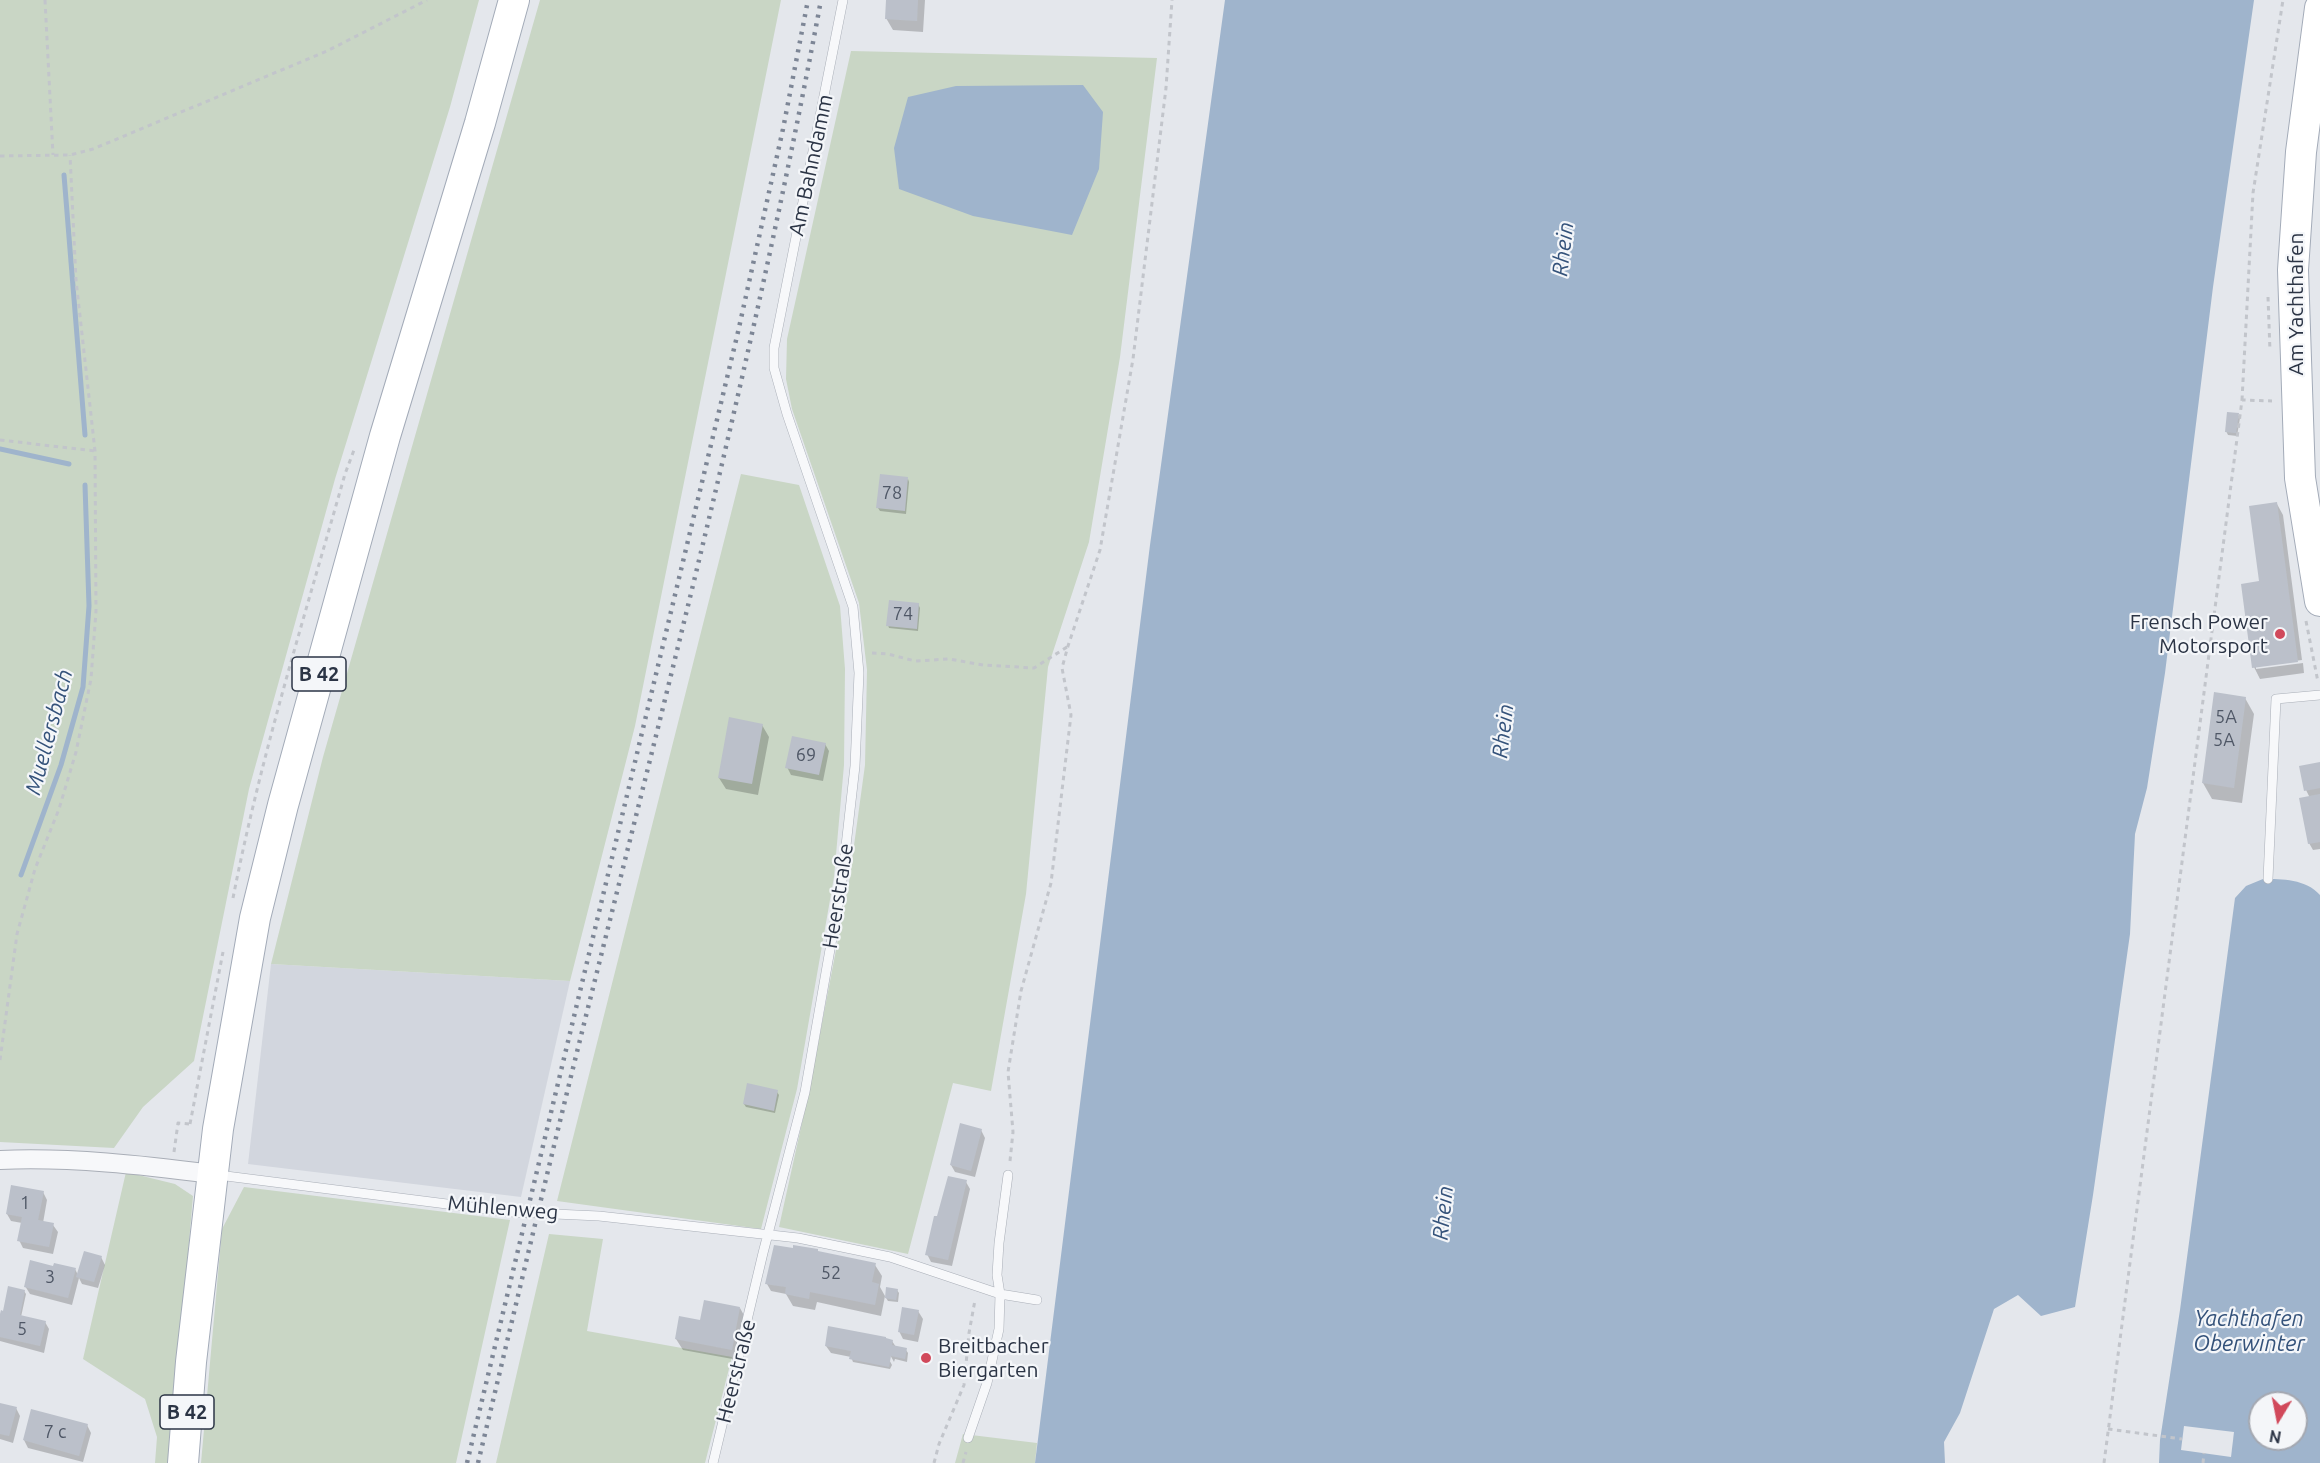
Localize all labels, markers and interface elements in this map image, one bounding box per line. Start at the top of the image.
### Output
street label: Am Bahndamm [784,92,838,238]
water label: Rhein [1547,220,1579,278]
street label: Am Yachthafen [2283,232,2309,376]
house number: 78 [882,482,902,504]
house number: 74 [893,603,913,625]
place label: Frensch Power Motorsport [2130,609,2268,659]
marker: Frensch Power Motorsport [2273,627,2287,641]
road number: B 42 [292,657,346,691]
water label: Muellersbach [20,666,78,798]
water label: Rhein [1487,702,1519,760]
house number: 5A [2215,706,2237,728]
house number: 5A [2213,729,2235,751]
house number: 69 [796,744,816,766]
street label: Heerstraße [817,842,859,950]
water label: Rhein [1427,1185,1459,1241]
street label: Mühlenweg [446,1191,560,1225]
house number: 1 [20,1192,30,1214]
house number: 52 [821,1262,841,1284]
house number: 3 [45,1266,55,1288]
water label: Yachthafen Oberwinter [2193,1306,2305,1358]
street label: Heerstraße [711,1316,761,1426]
house number: 5 [17,1318,27,1340]
place label: Breitbacher Biergarten [938,1333,1049,1383]
marker: Breitbacher Biergarten [919,1351,933,1365]
north arrow [2248,1391,2308,1451]
road number: B 42 [160,1395,214,1429]
house number: 7 c [44,1421,66,1443]
text: N [2268,1427,2283,1447]

